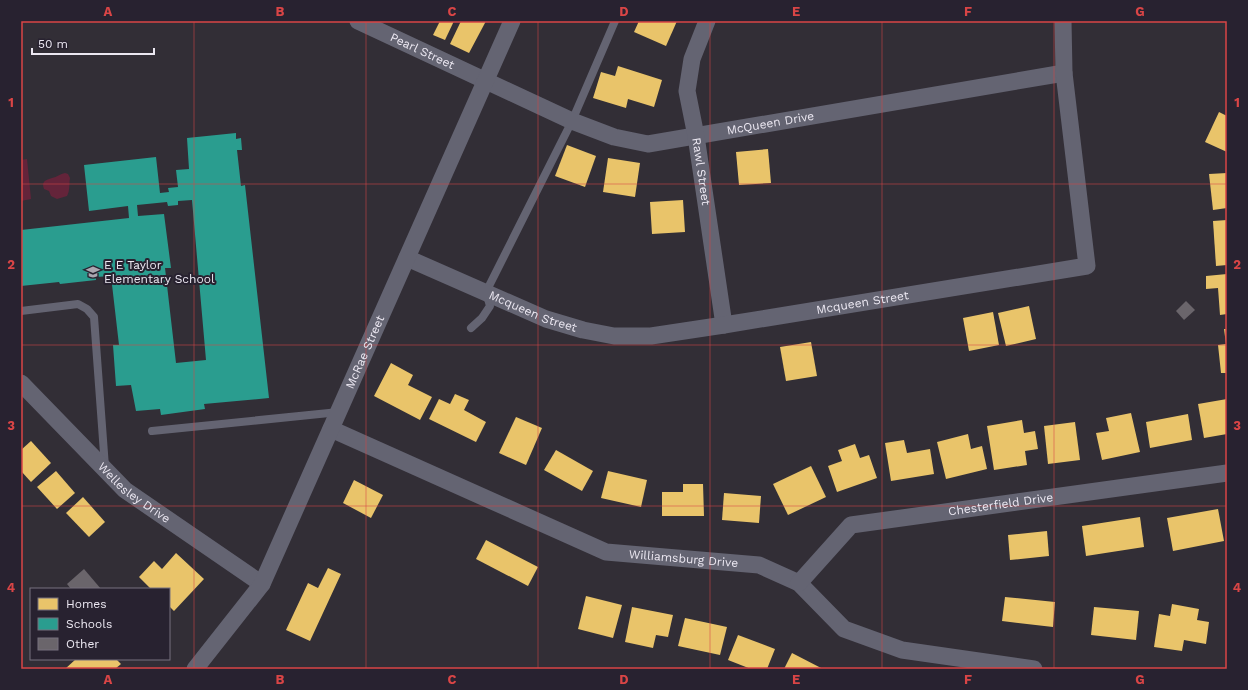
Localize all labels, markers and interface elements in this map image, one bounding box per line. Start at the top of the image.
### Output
text: A [104,4,113,19]
text: B [276,4,285,19]
text: C [448,4,457,19]
text: D [619,4,629,19]
text: E [792,4,800,19]
text: F [964,4,972,19]
text: G [1135,4,1145,19]
scale bar [32,30,154,56]
street label: Pearl Street [388,30,457,72]
text: 50 m [38,37,68,51]
text: 1 [8,95,14,110]
text: 1 [1234,95,1240,110]
street label: McQueen Drive [726,109,815,137]
street label: Rawl Street [689,137,713,206]
text: 2 [7,257,15,272]
text: 2 [1233,257,1241,272]
place label: E E Taylor Elementary School [104,258,215,286]
school or university icon: E E Taylor Elementary School [85,264,101,280]
street label: Mcqueen Street [487,288,579,335]
street label: Mcqueen Street [815,288,910,317]
street label: McRae Street [343,313,387,391]
text: 3 [7,418,15,433]
text: 3 [1233,418,1241,433]
street label: Wellesley Drive [95,460,173,526]
street label: Chesterfield Drive [947,490,1054,518]
street label: Williamsburg Drive [628,547,739,570]
text: 4 [7,580,16,595]
text: 4 [1233,580,1242,595]
legend [30,588,170,660]
text: Homes [66,597,107,611]
text: Schools [66,617,112,631]
text: Other [66,637,99,651]
text: A [104,672,113,687]
text: B [276,672,285,687]
text: C [448,672,457,687]
text: D [619,672,629,687]
text: E [792,672,800,687]
text: F [964,672,972,687]
text: G [1135,672,1145,687]

